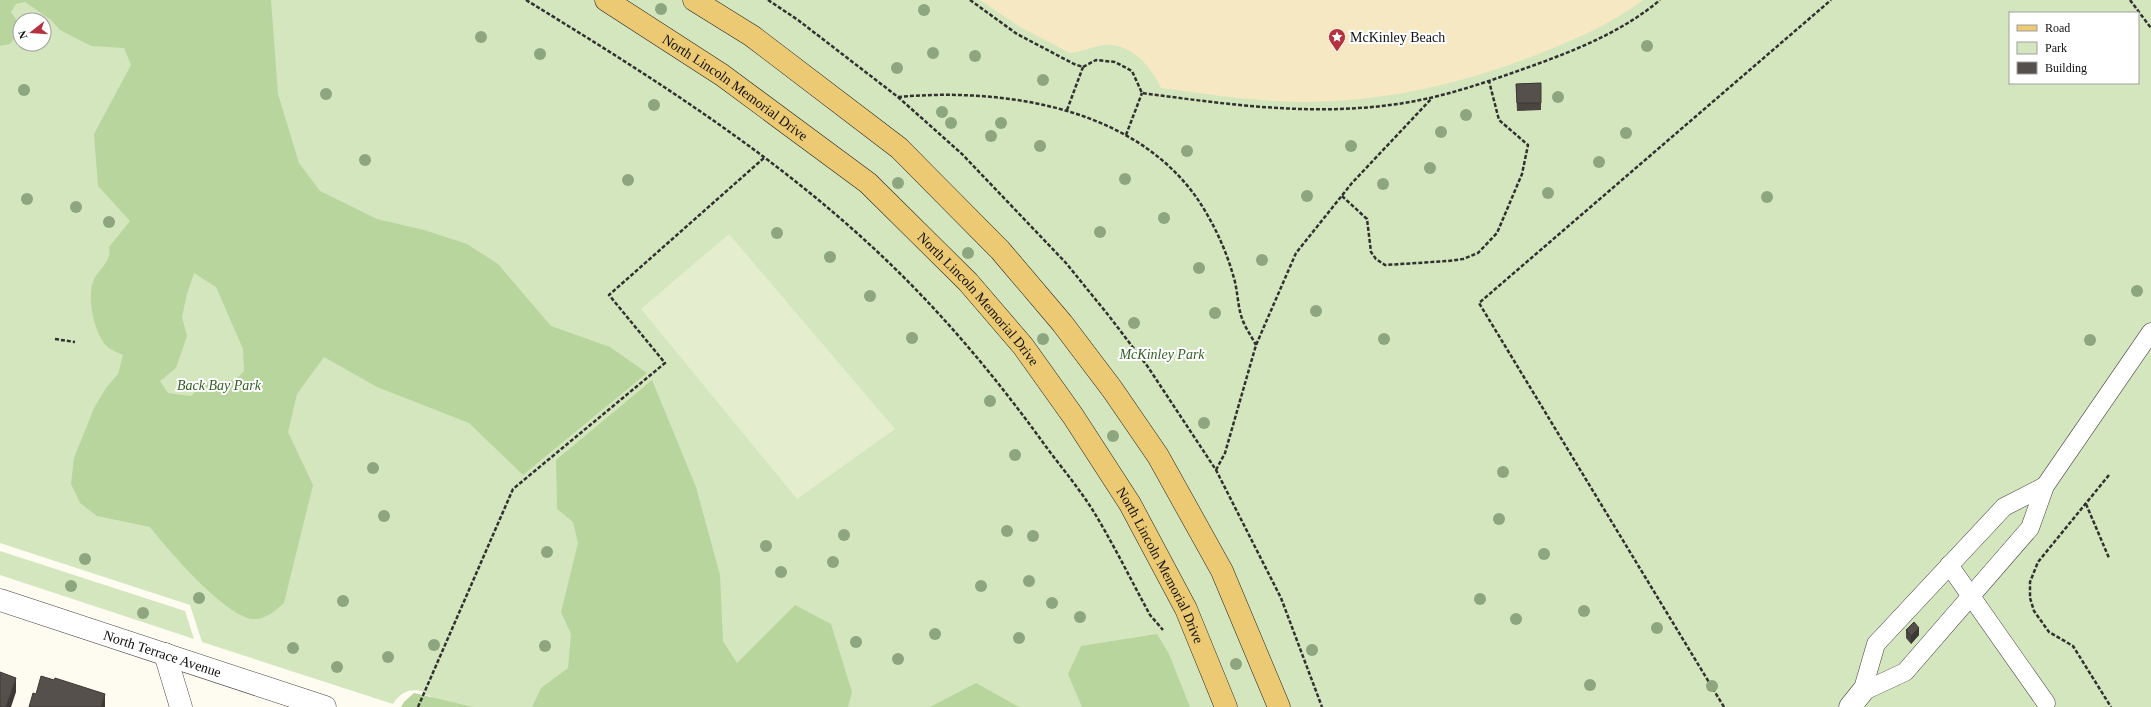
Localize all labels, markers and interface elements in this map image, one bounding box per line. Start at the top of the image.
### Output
north arrow [12,12,52,52]
legend [2009,12,2139,84]
text: Road [2045,21,2070,35]
place icon: McKinley Beach [1327,27,1347,52]
text: N [16,29,29,40]
place label: McKinley Beach [1350,30,1445,45]
street label: North Lincoln Memorial Drive [660,31,811,143]
text: Park [2045,41,2067,55]
text: Building [2045,61,2087,75]
street label: North Lincoln Memorial Drive [915,229,1042,368]
park label: McKinley Park [1118,347,1205,362]
park label: Back Bay Park [177,378,262,393]
street label: North Lincoln Memorial Drive [1114,484,1207,645]
street label: North Terrace Avenue [102,627,223,680]

